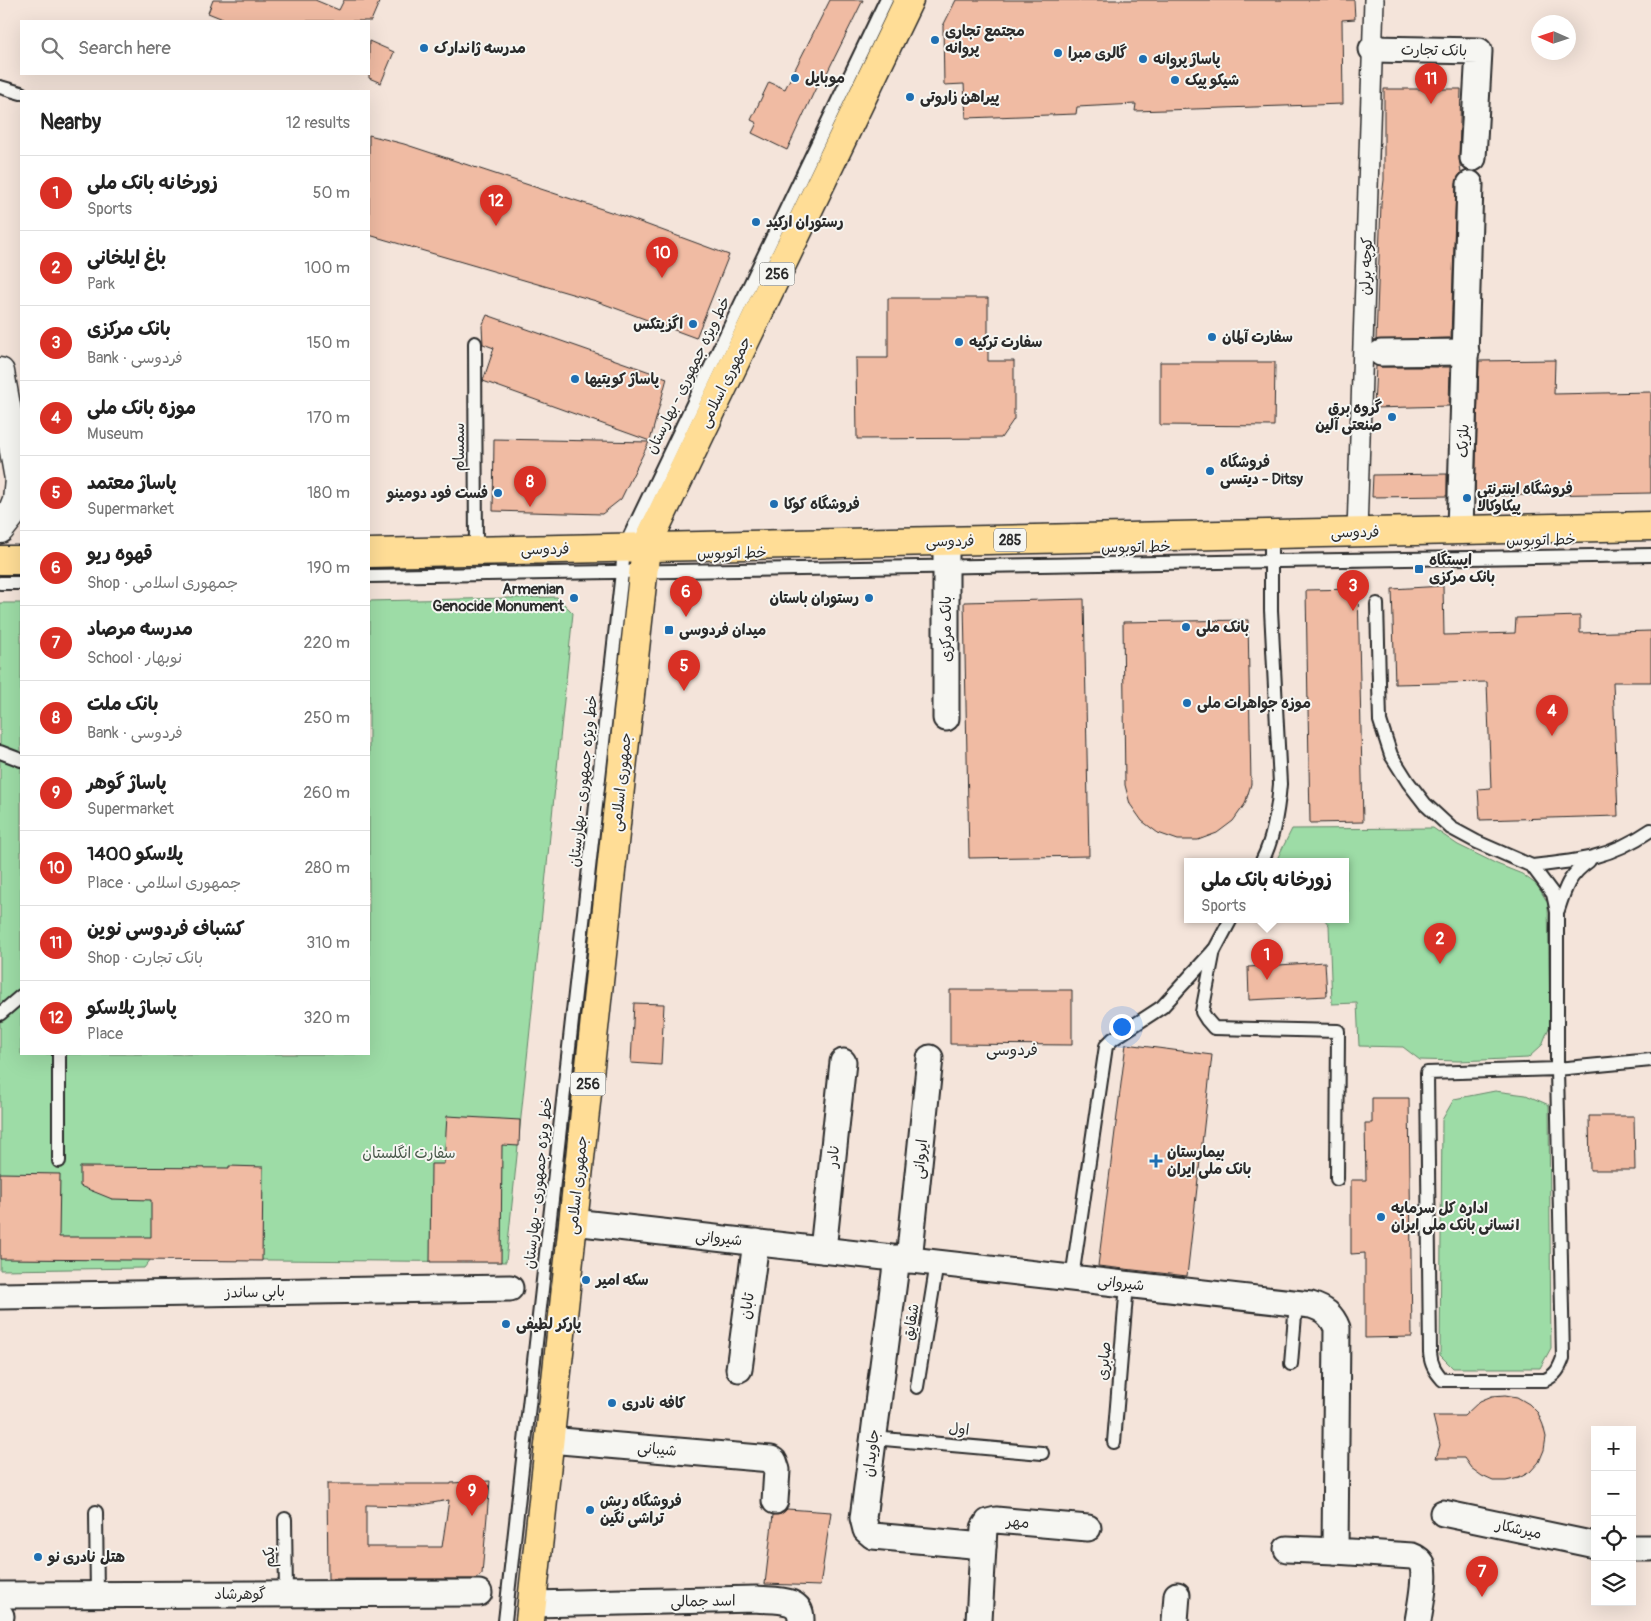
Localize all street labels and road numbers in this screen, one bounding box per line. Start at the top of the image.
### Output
street label: بانک تجارت [1401,40,1467,61]
street label: کوچه برلن [1356,236,1377,296]
road number: 256 [760,262,794,286]
street label: خط ویژه جمهوری - بهارستان [642,293,735,457]
street label: جمهوری اسلامی [695,333,756,431]
street label: سمسام [450,423,470,471]
street label: بلژیک [1453,424,1474,458]
street label: فردوسی [1331,523,1379,542]
road number: 285 [994,528,1026,552]
street label: خط اتوبوس [1506,530,1576,551]
street label: فردوسی [926,532,974,551]
street label: خط اتوبوس [1101,537,1171,558]
street label: فردوسی [521,540,569,559]
street label: خط اتوبوس [697,543,767,564]
street label: بانک مرکزی [937,596,956,662]
street label: خط ویژه جمهوری - بهارستان [565,694,602,868]
street label: جمهوری اسلامی [607,732,636,832]
road number: 256 [570,1072,606,1096]
street label: خط ویژه جمهوری - بهارستان [520,1096,557,1270]
street label: جمهوری اسلامی [563,1135,592,1235]
street label: ایروانی [909,1138,932,1180]
street label: نادر [823,1144,844,1169]
street label: شیروانی [695,1227,743,1250]
street label: شیروانی [1097,1272,1145,1295]
street label: بابی ساندز [224,1282,285,1303]
street label: تابان [736,1291,759,1321]
street label: شقایق [899,1302,924,1342]
street label: صابری [1093,1341,1116,1381]
street label: اول [948,1419,970,1440]
street label: جاویدان [859,1428,884,1478]
street label: شیبانی [636,1438,677,1461]
street label: مهر [1004,1512,1030,1533]
street label: میرشکار [1493,1515,1544,1544]
street label: یکم [260,1546,281,1568]
street label: گوهرشاد [214,1585,266,1604]
street label: اسد جمالی [670,1591,736,1612]

